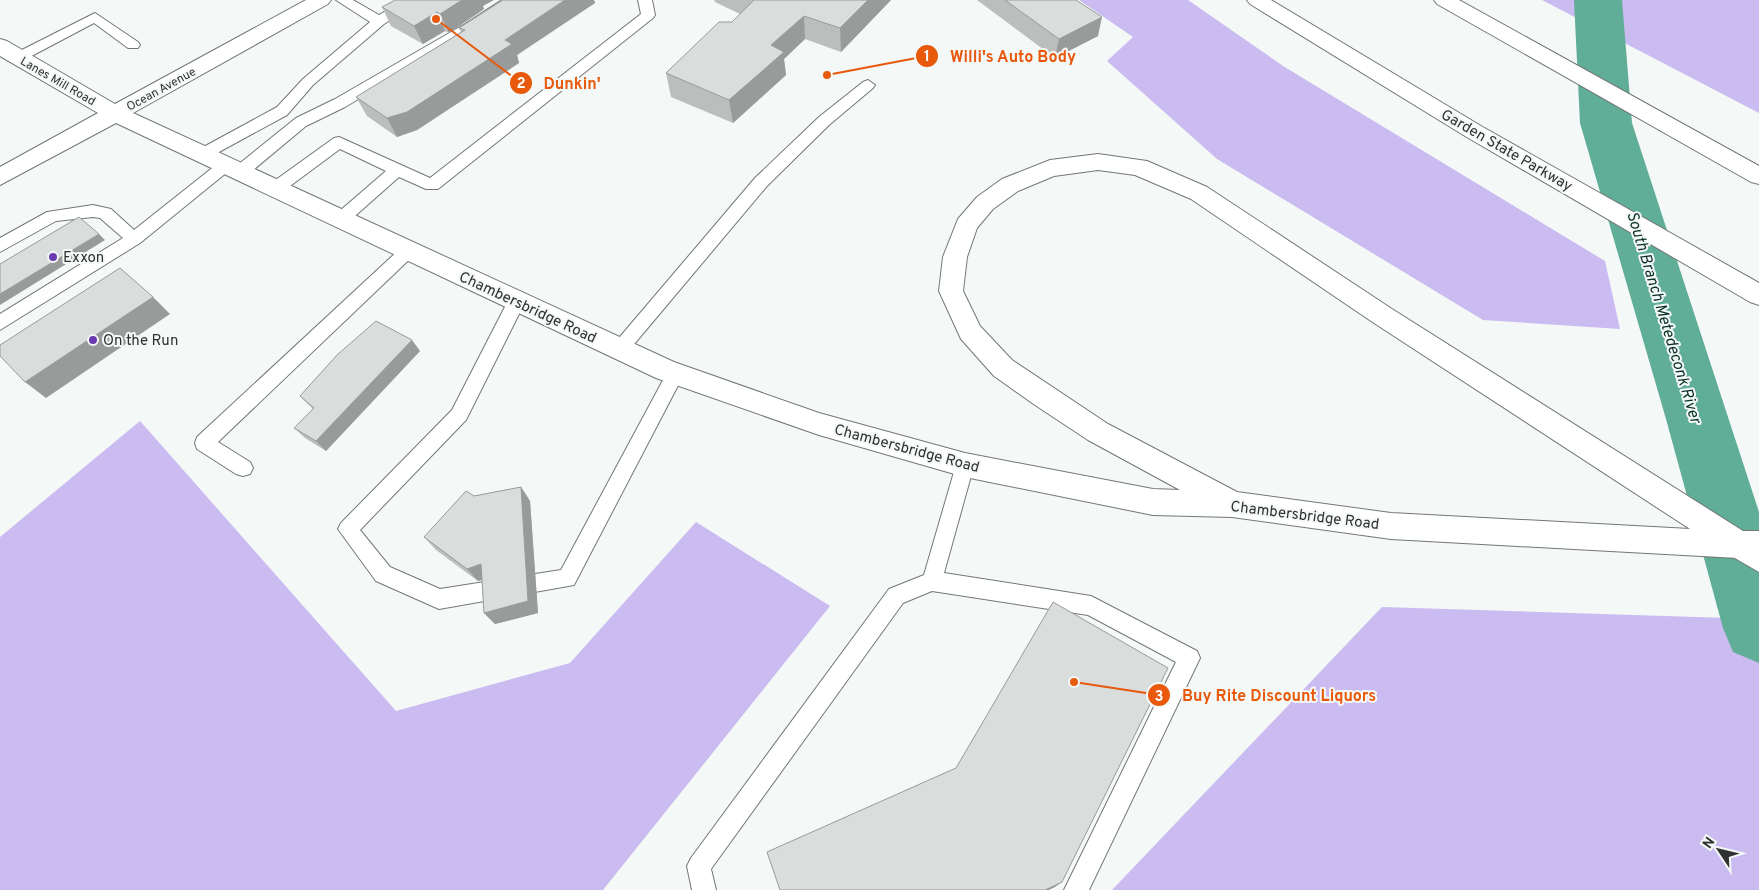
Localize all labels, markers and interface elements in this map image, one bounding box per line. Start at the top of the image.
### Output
callout: Willi's Auto Body [915,41,1087,72]
text: 1 [924,48,930,67]
text: Willi's Auto Body [950,48,1076,68]
street label: Lanes Mill Road [17,54,98,110]
street label: Ocean Avenue [124,64,199,115]
callout: Dunkin' [508,68,611,99]
text: 2 [516,75,526,94]
text: Dunkin' [543,75,601,95]
street label: Garden State Parkway [1437,106,1575,197]
water label: South Branch Metedeconk River [1621,209,1705,428]
place label: Exxon [63,249,104,268]
marker: Exxon [47,251,59,263]
street label: Chambersbridge Road [456,268,599,349]
place label: On the Run [103,332,178,351]
marker: On the Run [87,334,99,346]
street label: Chambersbridge Road [832,421,981,478]
street label: Chambersbridge Road [1229,498,1380,535]
callout: Buy Rite Discount Liquors [1147,680,1386,711]
text: Buy Rite Discount Liquors [1182,687,1376,707]
text: 3 [1155,688,1164,707]
north arrow [1694,825,1744,875]
text: N [1700,834,1719,852]

